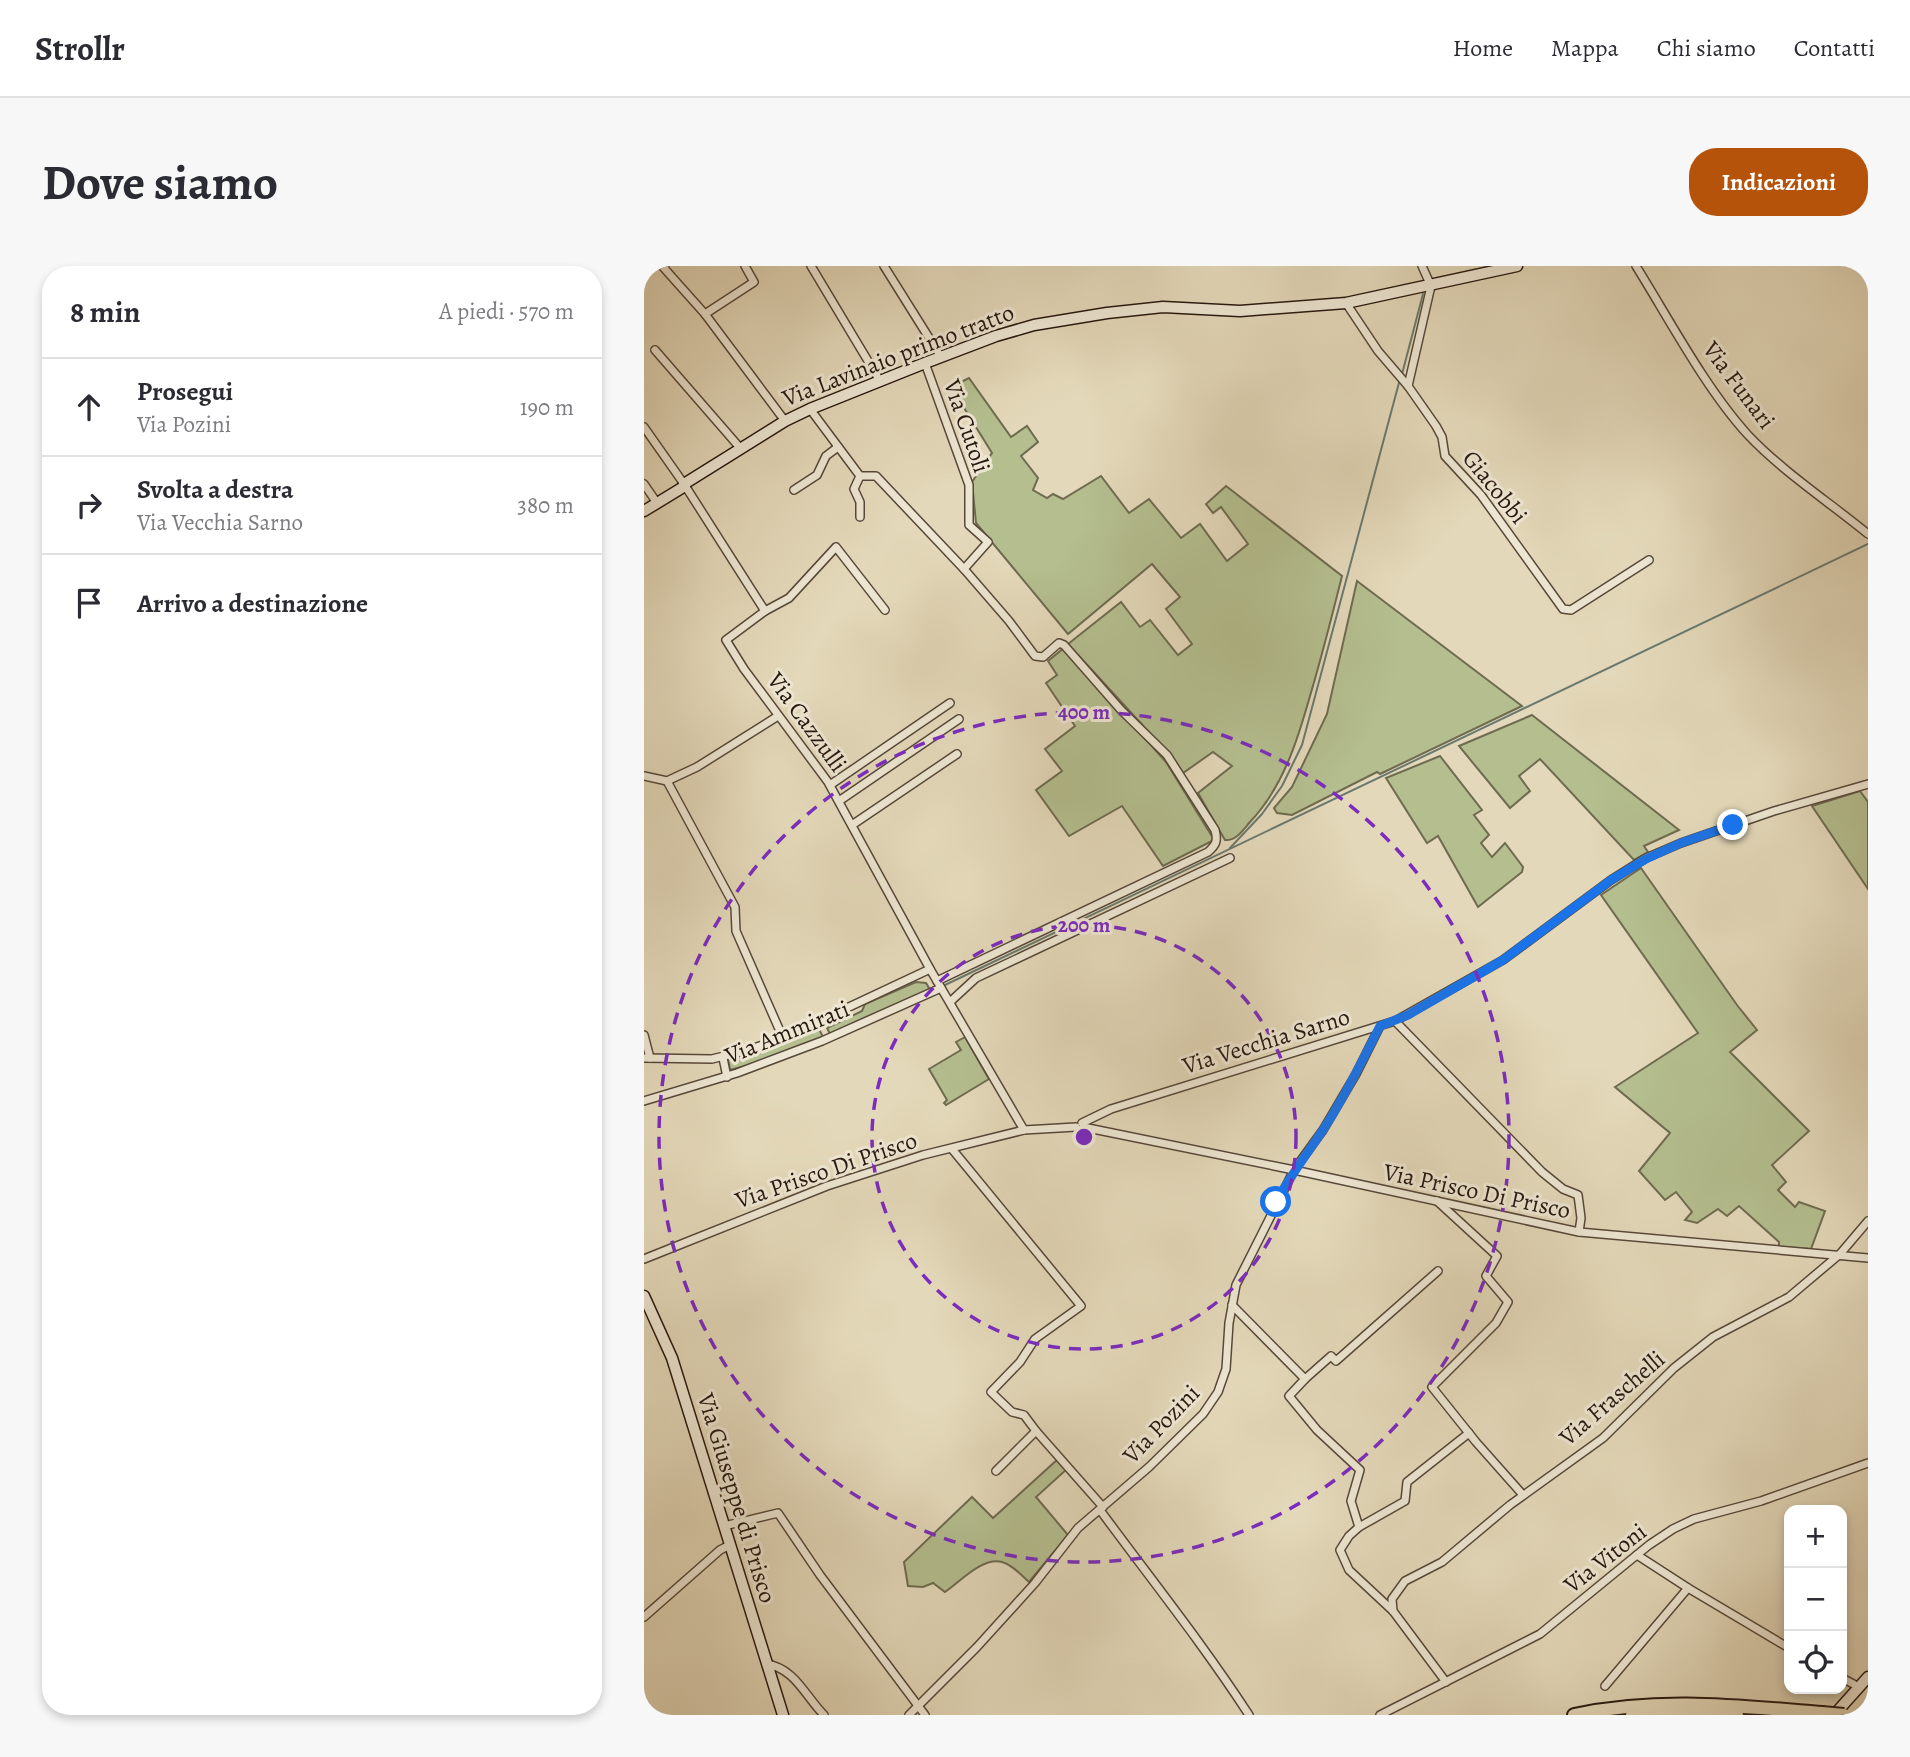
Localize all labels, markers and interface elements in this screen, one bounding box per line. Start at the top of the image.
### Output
text: Strollr [35,26,125,71]
text: Home [1453,32,1513,64]
text: Mappa [1551,32,1619,64]
text: Chi siamo [1657,32,1756,64]
text: Contatti [1794,32,1875,64]
button: Indicazioni [1689,148,1868,216]
text: Dove siamo [42,149,278,216]
text: 8 min [70,292,140,332]
text: A piedi · 570 m [439,296,574,327]
street label: Via Lavinaio primo tratto [777,296,1018,414]
street label: Via Funari [1695,334,1782,435]
text: Prosegui [137,374,233,409]
street label: Via Cutoli [936,374,998,477]
icon: ahead [70,388,108,426]
text: 190 m [520,392,574,423]
text: Via Pozini [137,409,231,440]
street label: Giacobbi [1455,443,1535,531]
text: Svolta a destra [137,472,294,507]
icon: right [70,486,108,524]
text: 380 m [517,490,574,521]
text: Via Vecchia Sarno [137,507,303,538]
icon: arrive [70,584,108,622]
text: Arrivo a destinazione [137,586,368,621]
street label: Via Cazzulli [759,665,854,778]
text: 400 m [1058,698,1111,726]
route end [1717,809,1748,840]
text: 200 m [1058,911,1111,939]
street label: Via Ammirati [719,993,854,1072]
street label: Via Vecchia Sarno [1178,1000,1354,1082]
street label: Via Prisco Di Prisco [730,1124,921,1216]
centre of rings [1072,1125,1096,1149]
street label: Via Prisco Di Prisco [1380,1155,1573,1226]
route start [1260,1186,1291,1217]
street label: Via Fraschelli [1552,1343,1672,1453]
street label: Via Pozini [1115,1378,1207,1471]
street label: Via Giuseppe di Prisco [690,1388,784,1607]
map controls [1784,1505,1847,1694]
button: + [1784,1505,1847,1568]
street label: Via Vitoni [1556,1516,1653,1601]
button: − [1784,1568,1847,1631]
button: locate [1784,1631,1847,1694]

